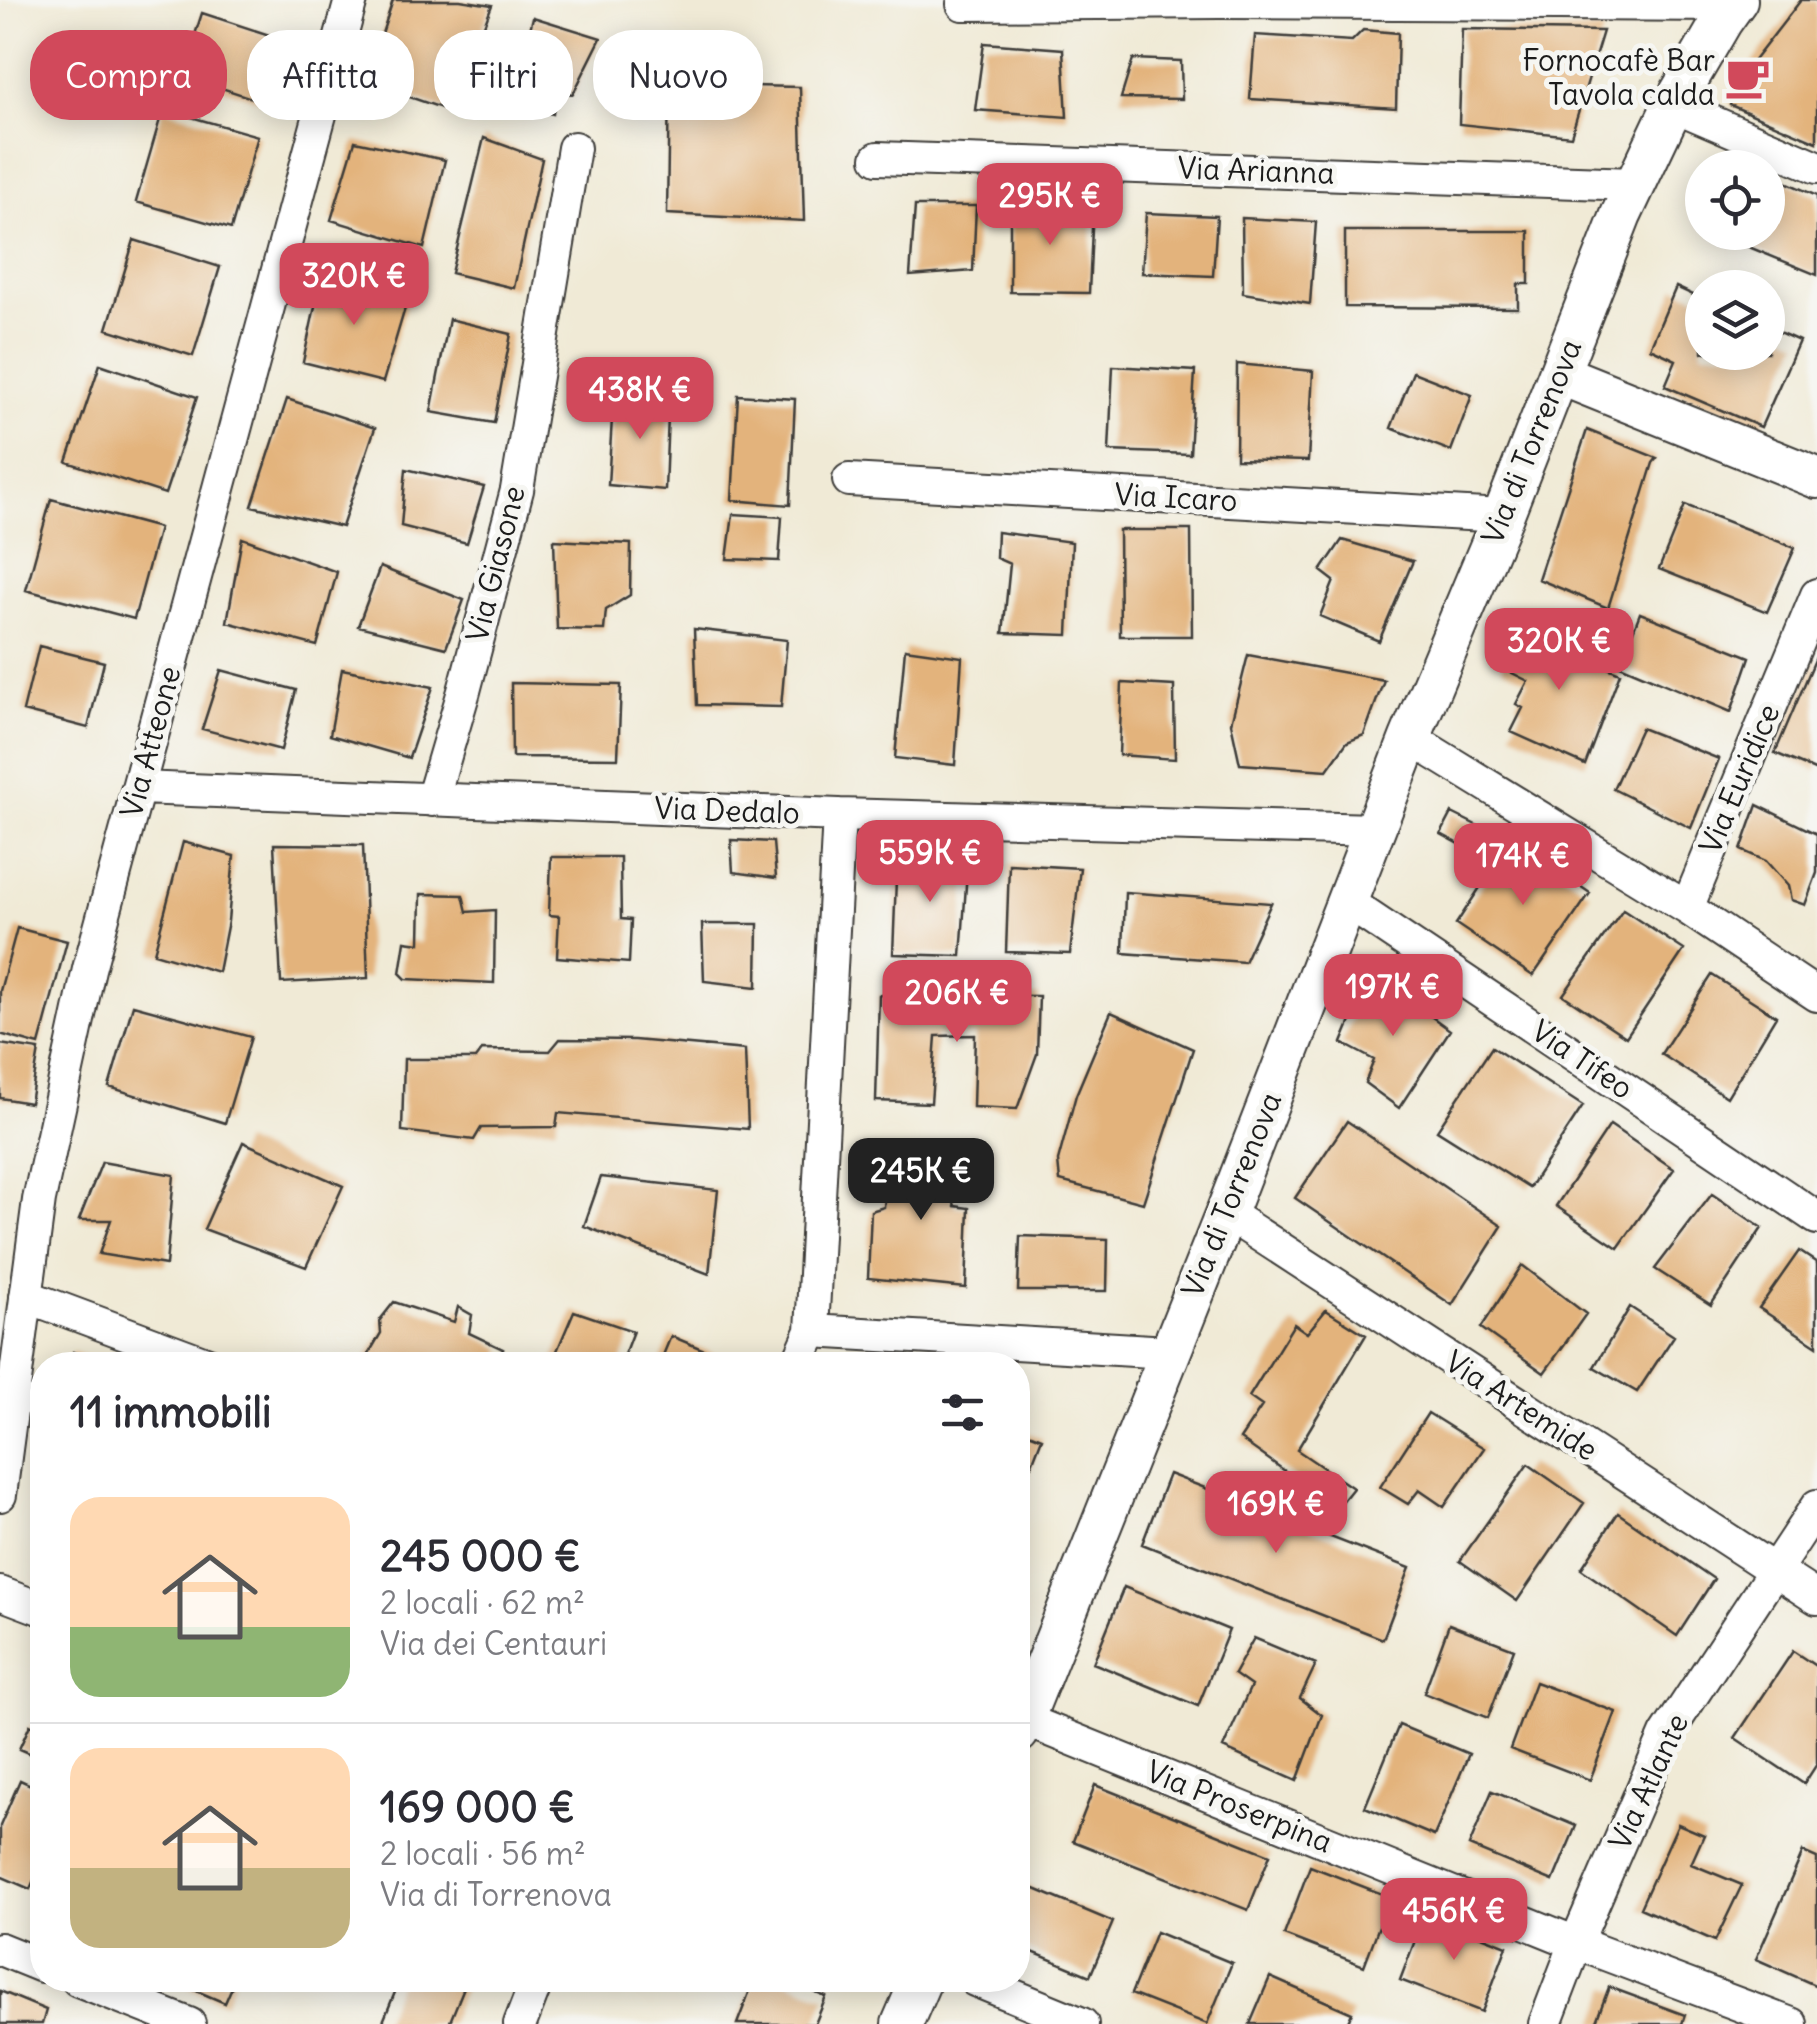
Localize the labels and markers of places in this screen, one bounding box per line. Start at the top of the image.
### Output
place label: Fornocafè Bar Tavola calda [1522,41,1715,113]
cafe icon: Fornocafè Bar Tavola calda [1724,54,1772,102]
pin: 295K € [969,163,1131,248]
pin: 320K € [273,243,435,328]
pin: 438K € [559,357,721,442]
pin: 320K € [1478,608,1640,693]
pin: 559K € [849,820,1011,905]
pin: 174K € [1442,823,1604,908]
pin: 197K € [1312,954,1474,1039]
pin: 206K € [876,960,1038,1045]
pin: 245K € [840,1138,1002,1223]
pin: 169K € [1195,1471,1357,1556]
pin: 456K € [1373,1878,1535,1963]

